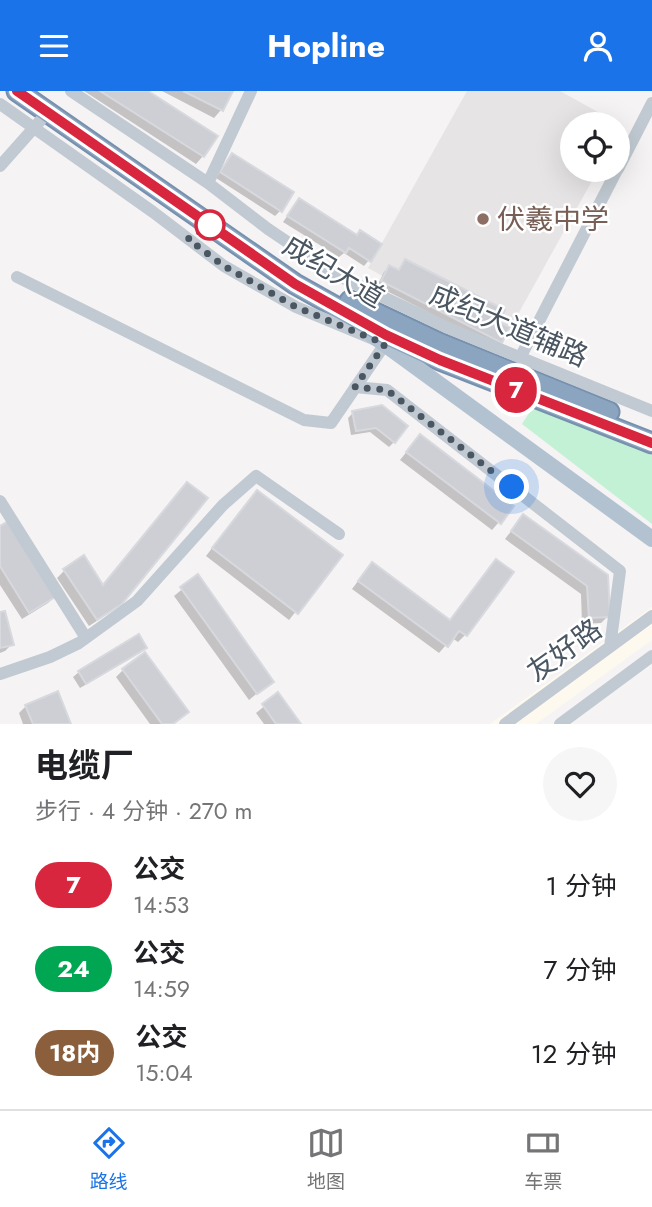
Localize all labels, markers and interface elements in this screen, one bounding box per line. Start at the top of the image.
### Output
text: Hopline [267,23,385,69]
icon: menu [35,27,73,65]
icon: person [579,27,617,65]
map controls [560,112,630,182]
button: locate [560,112,630,182]
place label: 伏羲中学 [497,199,609,240]
unlabelled marker [195,210,225,240]
marker: 伏羲中学 [475,211,491,227]
street label: 成纪大道 [275,225,392,318]
street label: 成纪大道辅路 [423,274,594,377]
line badge: 7 [493,367,539,413]
text: 7 [509,372,523,407]
your location [494,469,529,504]
street label: 友好路 [518,609,610,692]
text: 电缆厂 [35,742,134,789]
button: heart [543,747,617,821]
text: 步行 · 4 分钟 · 270 m [35,794,253,828]
text: 公交 [133,850,185,888]
text: 7 [66,867,81,902]
text: 1 分钟 [545,867,617,905]
text: 14:53 [133,888,189,922]
text: 公交 [133,934,185,972]
text: 24 [57,951,90,986]
text: 7 分钟 [544,951,617,989]
text: 14:59 [133,972,190,1006]
text: 公交 [135,1018,187,1056]
text: 18内 [49,1035,100,1070]
text: 12 分钟 [531,1035,617,1073]
text: 15:04 [135,1056,193,1090]
tab: 路线 [90,1124,128,1195]
tab: 地图 [307,1124,345,1195]
tab: 车票 [524,1124,562,1195]

